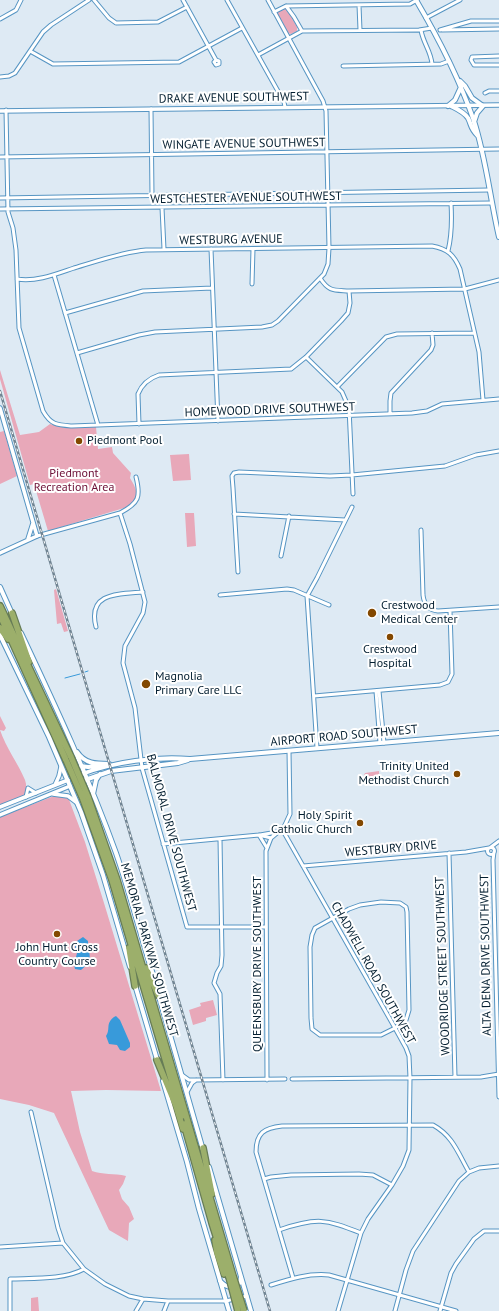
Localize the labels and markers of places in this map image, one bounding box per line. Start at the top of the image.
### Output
place label: Piedmont Pool [87,434,162,448]
marker: Piedmont Pool [74,436,84,446]
place label: Crestwood Medical Center [381,599,458,627]
marker: Crestwood Medical Center [366,607,378,619]
marker: Crestwood Hospital [385,632,395,642]
place label: Crestwood Hospital [363,643,417,671]
place label: Magnolia Primary Care LLC [155,670,242,698]
marker: Magnolia Primary Care LLC [140,678,152,690]
place label: Trinity United Methodist Church [358,760,449,788]
marker: Trinity United Methodist Church [452,769,462,779]
place label: Holy Spirit Catholic Church [271,809,352,837]
marker: Holy Spirit Catholic Church [355,818,365,828]
marker: John Hunt Cross Country Course [52,929,62,939]
place label: John Hunt Cross Country Course [16,941,98,969]

